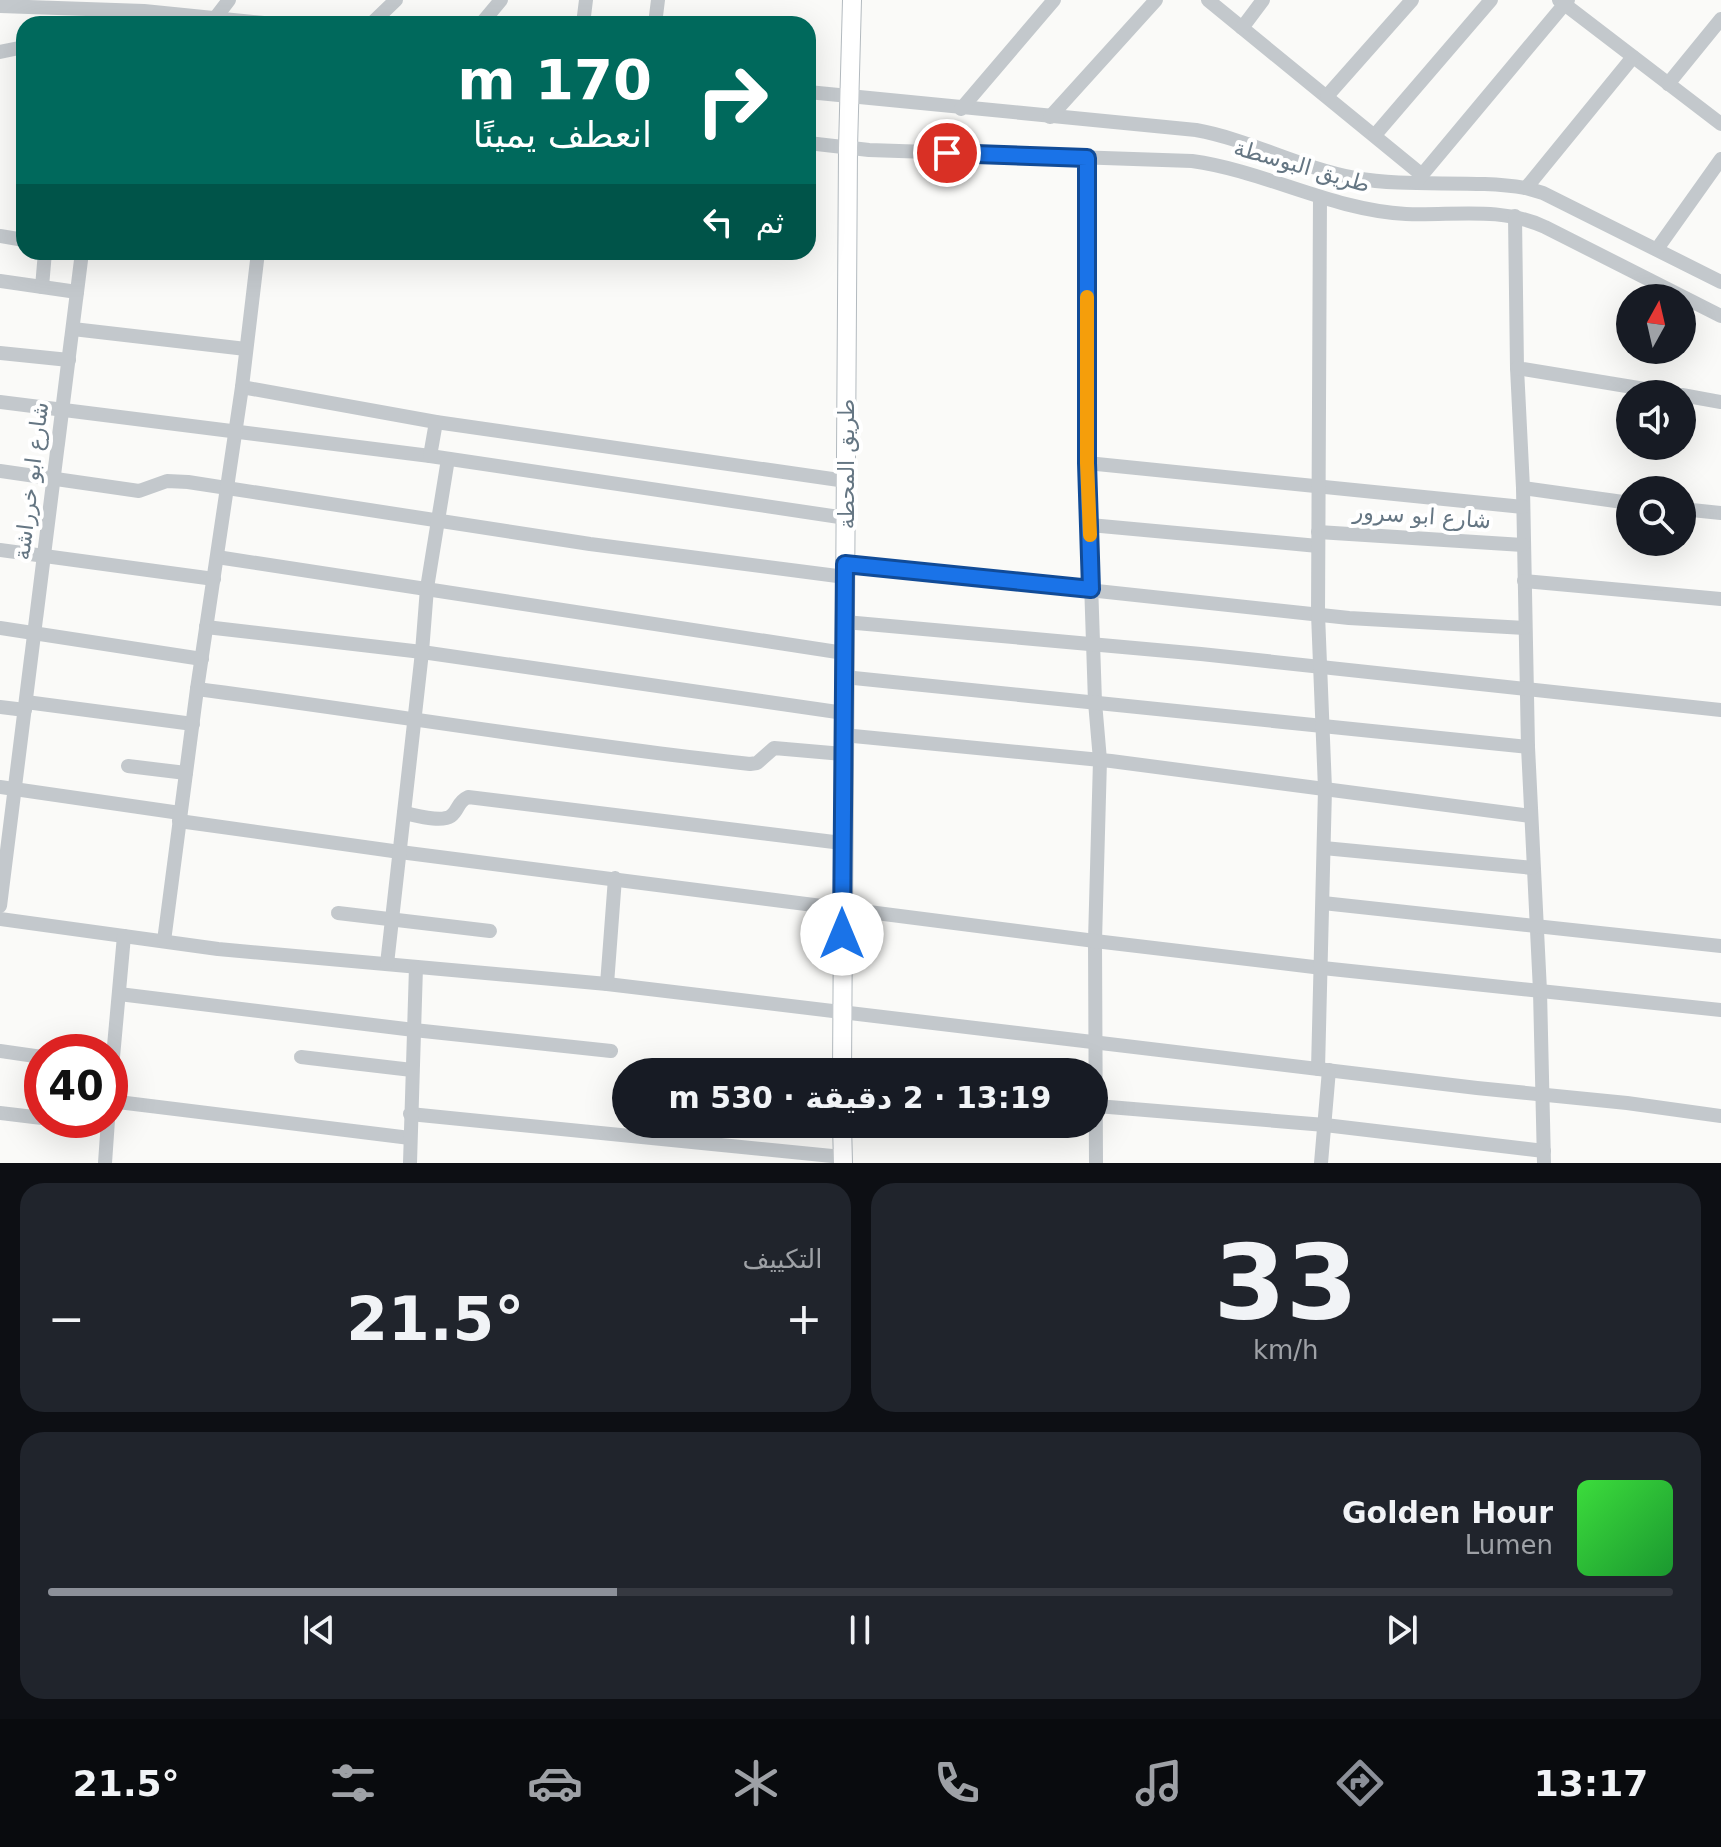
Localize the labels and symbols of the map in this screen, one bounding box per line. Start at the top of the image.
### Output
pin [913,119,981,187]
street label: طريق البوسطة [1231,135,1373,198]
north arrow [1616,284,1696,364]
street label: طريق المحطة [834,399,860,529]
street label: شارع ابو خرراشة [9,400,53,562]
street label: شارع ابو سرور [1351,499,1492,533]
position arrow [800,892,884,976]
speed limit sign: 40 [24,1034,128,1138]

